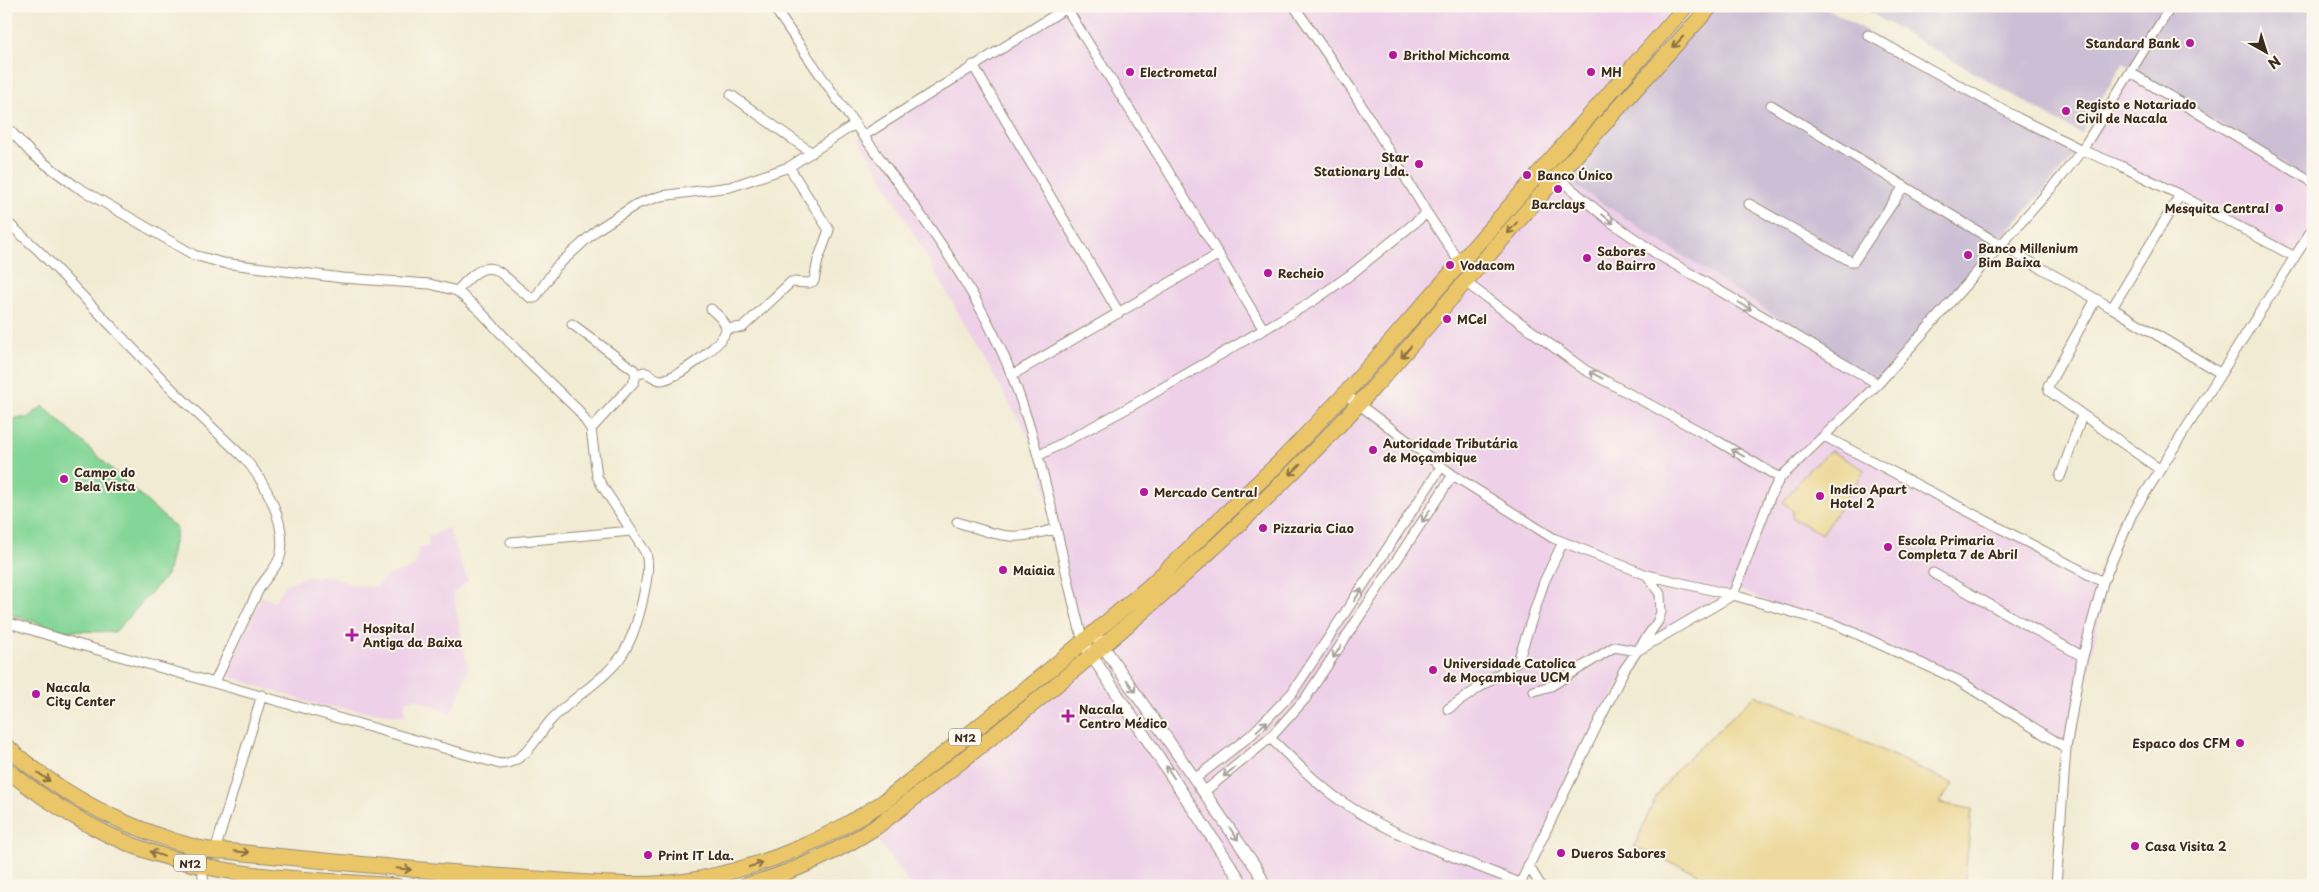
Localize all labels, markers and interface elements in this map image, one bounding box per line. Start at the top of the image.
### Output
north arrow [2242,28,2292,78]
place label: Standard Bank [2086,34,2180,52]
one-way arrow [1672,36,1684,48]
marker: Standard Bank [2184,37,2196,49]
place label: Brithol Michcoma [1403,46,1510,64]
marker: Brithol Michcoma [1387,49,1399,61]
text: N [2264,51,2285,74]
place label: Electrometal [1140,63,1217,81]
place label: MH [1601,63,1622,81]
marker: Electrometal [1124,66,1136,78]
marker: MH [1585,66,1597,78]
place label: Registo e Notariado Civil de Nacala [2076,95,2196,127]
marker: Registo e Notariado Civil de Nacala [2060,105,2072,117]
place label: Star Stationary Lda. [1314,148,1410,180]
marker: Star Stationary Lda. [1413,158,1425,170]
place label: Banco Único [1537,166,1612,184]
marker: Banco Único [1521,169,1533,181]
marker: Barclays [1552,183,1564,195]
place label: Barclays [1531,195,1585,213]
place label: Mesquita Central [2165,199,2269,217]
marker: Mesquita Central [2273,202,2285,214]
one-way arrow [1601,214,1615,224]
one-way arrow [1506,222,1517,235]
place label: Banco Millenium Bim Baixa [1978,239,2078,271]
place label: Sabores do Bairro [1597,242,1655,274]
marker: Banco Millenium Bim Baixa [1962,249,1974,261]
marker: Sabores do Bairro [1581,252,1593,264]
place label: Vodacom [1460,256,1515,274]
marker: Vodacom [1444,259,1456,271]
place label: Recheio [1278,264,1324,282]
marker: Recheio [1262,267,1274,279]
one-way arrow [1738,301,1752,311]
place label: MCel [1457,310,1487,328]
marker: MCel [1441,313,1453,325]
one-way arrow [1400,345,1412,358]
one-way arrow [1589,370,1604,379]
place label: Autoridade Tributária de Moçambique [1383,434,1519,466]
marker: Autoridade Tributária de Moçambique [1367,444,1379,456]
one-way arrow [1732,448,1746,458]
place label: Campo do Bela Vista [74,463,136,495]
one-way arrow [1289,464,1301,477]
marker: Campo do Bela Vista [58,473,70,485]
place label: Indico Apart Hotel 2 [1830,480,1907,512]
place label: Mercado Central [1154,483,1258,501]
marker: Mercado Central [1138,486,1150,498]
marker: Indico Apart Hotel 2 [1814,490,1826,502]
one-way arrow [1421,509,1431,523]
place label: Pizzaria Ciao [1273,519,1354,537]
marker: Pizzaria Ciao [1257,522,1269,534]
place label: Escola Primaria Completa 7 de Abril [1898,531,2018,563]
marker: Escola Primaria Completa 7 de Abril [1882,541,1894,553]
place label: Maiaia [1013,561,1056,579]
marker: Maiaia [997,564,1009,576]
one-way arrow [1353,589,1363,603]
place label: Hospital Antiga da Baixa [363,619,463,651]
marker: Hospital Antiga da Baixa [345,628,359,642]
one-way arrow [1331,644,1341,658]
place label: Universidade Catolica de Moçambique UCM [1443,654,1577,686]
marker: Universidade Catolica de Moçambique UCM [1427,664,1439,676]
place label: Nacala City Center [46,678,116,710]
one-way arrow [1126,679,1136,693]
marker: Nacala City Center [30,688,42,700]
place label: Nacala Centro Médico [1079,700,1167,732]
marker: Nacala Centro Médico [1061,709,1075,723]
one-way arrow [1255,720,1268,732]
road number: N12 [949,729,981,746]
place label: Espaco dos CFM [2132,734,2230,752]
marker: Espaco dos CFM [2234,737,2246,749]
one-way arrow [1165,765,1175,779]
one-way arrow [1223,766,1236,777]
one-way arrow [37,772,51,782]
one-way arrow [1229,827,1239,841]
place label: Casa Visita 2 [2145,837,2227,855]
marker: Casa Visita 2 [2129,840,2141,852]
place label: Dueros Sabores [1571,844,1666,862]
place label: Print IT Lda. [658,846,734,864]
one-way arrow [234,847,250,857]
marker: Dueros Sabores [1555,847,1567,859]
one-way arrow [150,849,166,858]
marker: Print IT Lda. [642,849,654,861]
road number: N12 [174,854,206,871]
one-way arrow [748,860,764,870]
one-way arrow [395,864,411,874]

